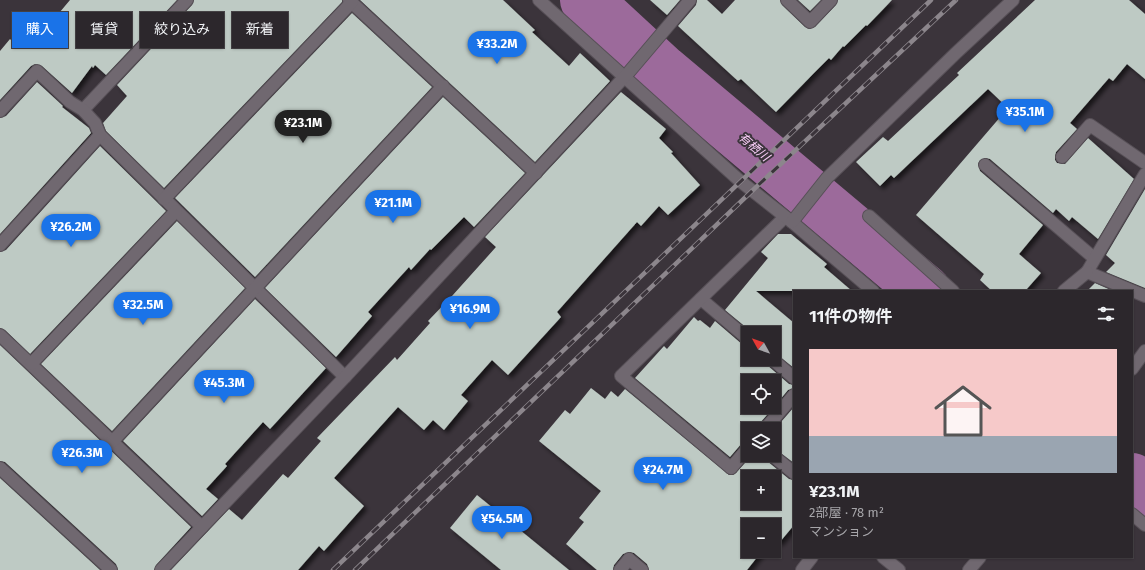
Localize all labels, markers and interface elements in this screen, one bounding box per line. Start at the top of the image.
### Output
chip: 購入 [12,12,68,48]
chip: 賃貸 [76,12,132,48]
chip: 絞り込み [140,12,224,48]
chip: 新着 [232,12,288,48]
pin: ¥33.2M [464,31,530,65]
text: ¥33.2M [477,36,517,51]
pin: ¥35.1M [992,99,1058,133]
text: ¥35.1M [1006,104,1045,119]
pin: ¥23.1M [270,110,336,144]
text: ¥23.1M [284,115,322,130]
water label: 有栖川 [736,130,774,165]
pin: ¥21.1M [360,190,426,224]
text: ¥21.1M [374,195,412,210]
pin: ¥26.2M [38,214,104,248]
text: ¥26.2M [50,219,92,234]
pin: ¥32.5M [110,292,176,326]
pin: ¥16.9M [437,296,503,330]
text: ¥32.5M [123,297,163,312]
text: ¥16.9M [450,301,490,316]
icon: filters [1095,303,1117,325]
text: 11件の物件 [809,306,892,327]
north arrow [741,326,781,366]
map controls [741,326,781,558]
pin: ¥45.3M [191,370,257,404]
button: locate [741,374,781,414]
text: ¥45.3M [203,375,245,390]
icon: home [927,375,999,447]
button: layers [741,422,781,462]
pin: ¥26.3M [49,440,115,474]
text: ¥26.3M [61,445,103,460]
pin: ¥24.7M [630,457,696,491]
text: ¥24.7M [643,462,683,477]
button: + [741,470,781,510]
text: ¥23.1M [809,481,860,502]
text: 2部屋 · 78 m² [809,505,884,520]
pin: ¥54.5M [469,506,535,540]
text: ¥54.5M [481,511,523,526]
button: − [741,518,781,558]
text: マンション [809,524,874,539]

